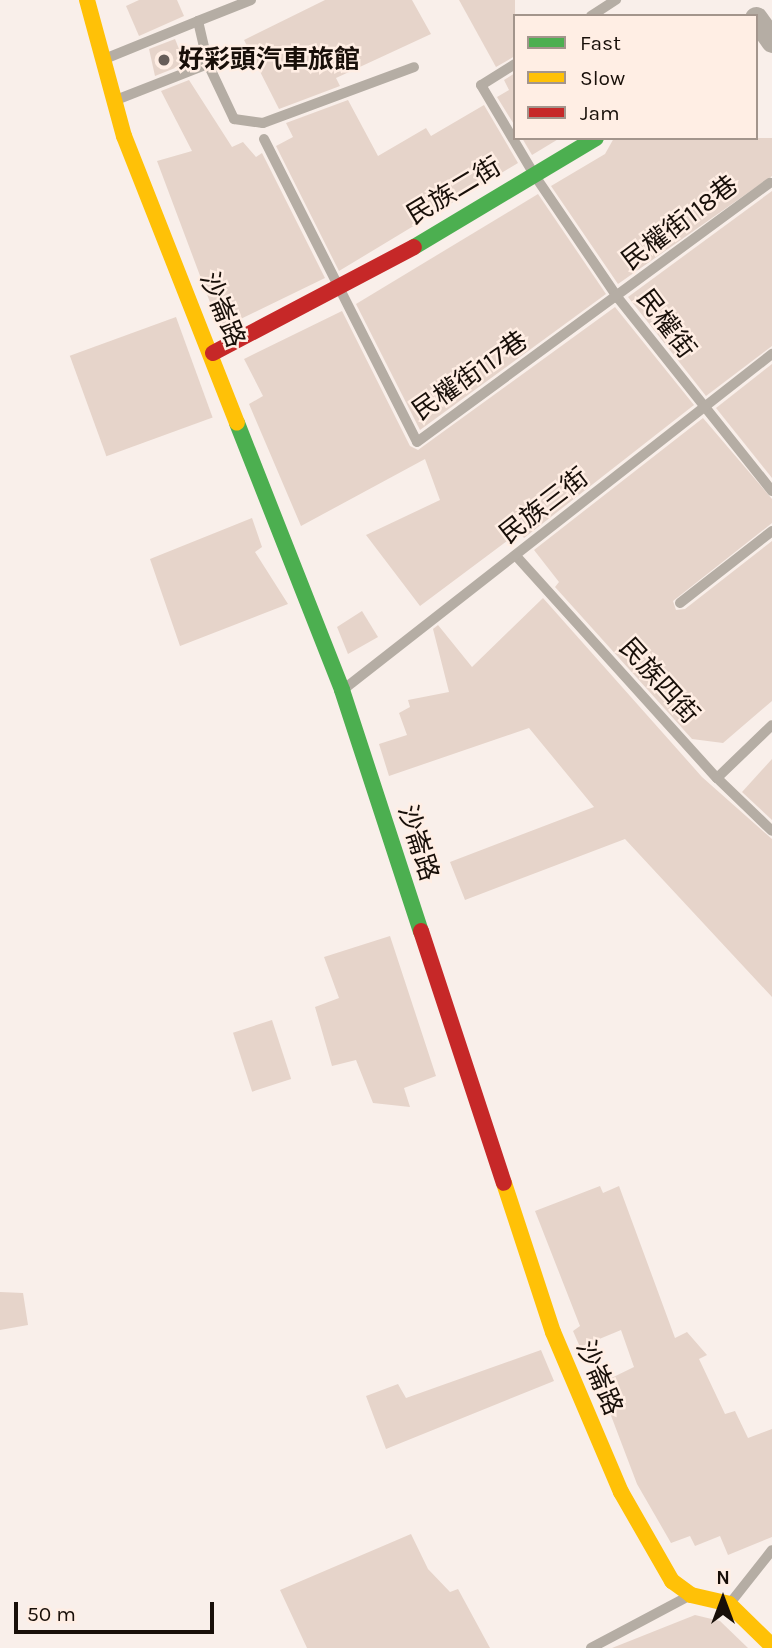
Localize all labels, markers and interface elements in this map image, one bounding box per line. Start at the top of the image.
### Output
legend [513,14,758,140]
text: Fast [580,31,621,55]
place label: 好彩頭汽車旅館 [178,44,360,76]
marker: 好彩頭汽車旅館 [156,52,172,68]
text: Slow [580,66,625,90]
text: Jam [580,101,620,125]
street label: 民族二街 [401,151,507,231]
street label: 民權街118巷 [616,169,744,277]
street label: 沙崙路 [193,268,251,352]
street label: 民權街 [630,283,702,365]
street label: 民權街117巷 [406,325,534,427]
street label: 民族三街 [493,462,595,550]
street label: 民族四街 [613,632,705,730]
street label: 沙崙路 [391,801,445,885]
street label: 沙崙路 [569,1336,629,1420]
north arrow [688,1564,758,1634]
text: N [716,1567,730,1589]
scale bar [18,1588,217,1632]
text: 50 m [27,1602,76,1626]

